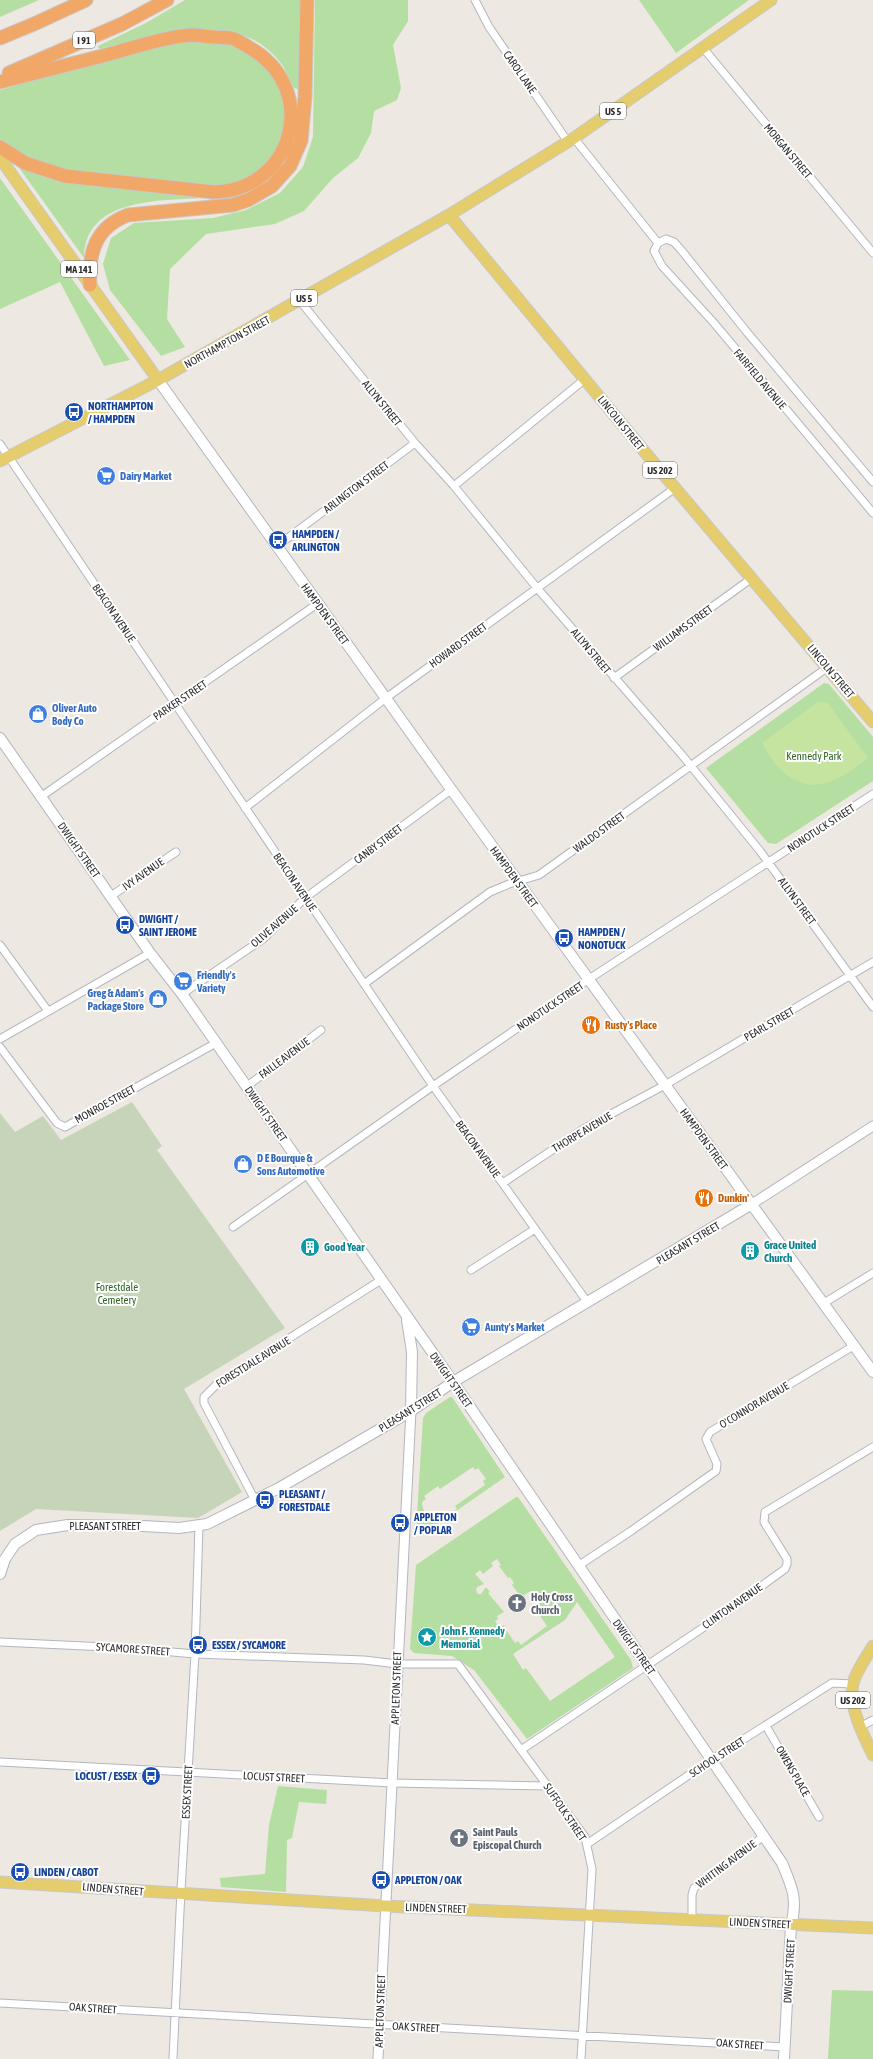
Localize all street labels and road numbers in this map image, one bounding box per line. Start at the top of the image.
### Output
road number: I 91 [73,32,95,48]
street label: CAROL LANE [501,49,539,96]
road number: US 5 [600,103,626,119]
street label: MORGAN STREET [762,121,814,181]
road number: MA 141 [61,261,97,277]
road number: US 5 [291,290,317,306]
street label: NORTHAMPTON STREET [182,313,272,371]
street label: FAIRFIELD AVENUE [731,347,789,412]
street label: ALLYN STREET [360,378,404,428]
street label: LINCOLN STREET [596,394,647,453]
street label: ARLINGTON STREET [321,458,391,515]
road number: US 202 [643,462,677,478]
street label: HAMPDEN STREET [299,581,351,647]
street label: BEACON AVENUE [90,582,138,645]
street label: WILLIAMS STREET [651,602,715,653]
street label: HOWARD STREET [427,620,489,670]
street label: ALLYN STREET [569,626,613,676]
street label: LINCOLN STREET [805,642,857,700]
street label: PARKER STREET [151,678,209,722]
street label: NONOTUCK STREET [785,802,857,854]
street label: WALDO STREET [571,809,627,855]
street label: DWIGHT STREET [56,820,103,880]
street label: CANBY STREET [351,822,405,866]
street label: HAMPDEN STREET [488,844,540,910]
street label: BEACON AVENUE [271,851,319,914]
street label: IVY AVENUE [120,855,166,893]
street label: ALLYN STREET [776,875,818,927]
street label: OLIVE AVENUE [248,902,300,950]
street label: NONOTUCK STREET [514,979,586,1033]
street label: PEARL STREET [742,1005,796,1043]
street label: FAILLE AVENUE [256,1035,312,1081]
street label: MONROE STREET [73,1082,138,1126]
street label: DWIGHT STREET [243,1084,290,1144]
street label: HAMPDEN STREET [678,1106,730,1172]
street label: THORPE AVENUE [550,1109,614,1155]
street label: BEACON AVENUE [453,1118,503,1180]
street label: PLEASANT STREET [654,1219,722,1267]
street label: FORESTDALE AVENUE [214,1334,293,1390]
street label: DWIGHT STREET [428,1350,475,1410]
street label: O'CONNOR AVENUE [717,1379,791,1430]
street label: PLEASANT STREET [376,1386,444,1434]
street label: PLEASANT STREET [69,1520,141,1532]
street label: CLINTON AVENUE [700,1581,765,1631]
street label: DWIGHT STREET [611,1617,658,1677]
street label: SYCAMORE STREET [96,1640,171,1658]
street label: APPLETON STREET [389,1651,403,1725]
road number: US 202 [836,1692,870,1708]
street label: SCHOOL STREET [687,1735,747,1779]
street label: OWENS PLACE [774,1744,812,1799]
street label: ESSEX STREET [180,1764,194,1819]
street label: LOCUST STREET [243,1769,305,1785]
street label: SUFFOLK STREET [541,1781,589,1843]
street label: WHITING AVENUE [694,1837,758,1890]
street label: LINDEN STREET [82,1880,144,1898]
street label: LINDEN STREET [405,1901,467,1915]
street label: LINDEN STREET [729,1915,791,1931]
street label: DWIGHT STREET [781,1938,797,2004]
street label: APPLETON STREET [373,1974,387,2048]
street label: OAK STREET [69,2000,117,2016]
street label: OAK STREET [392,2020,440,2034]
street label: OAK STREET [716,2036,764,2052]

